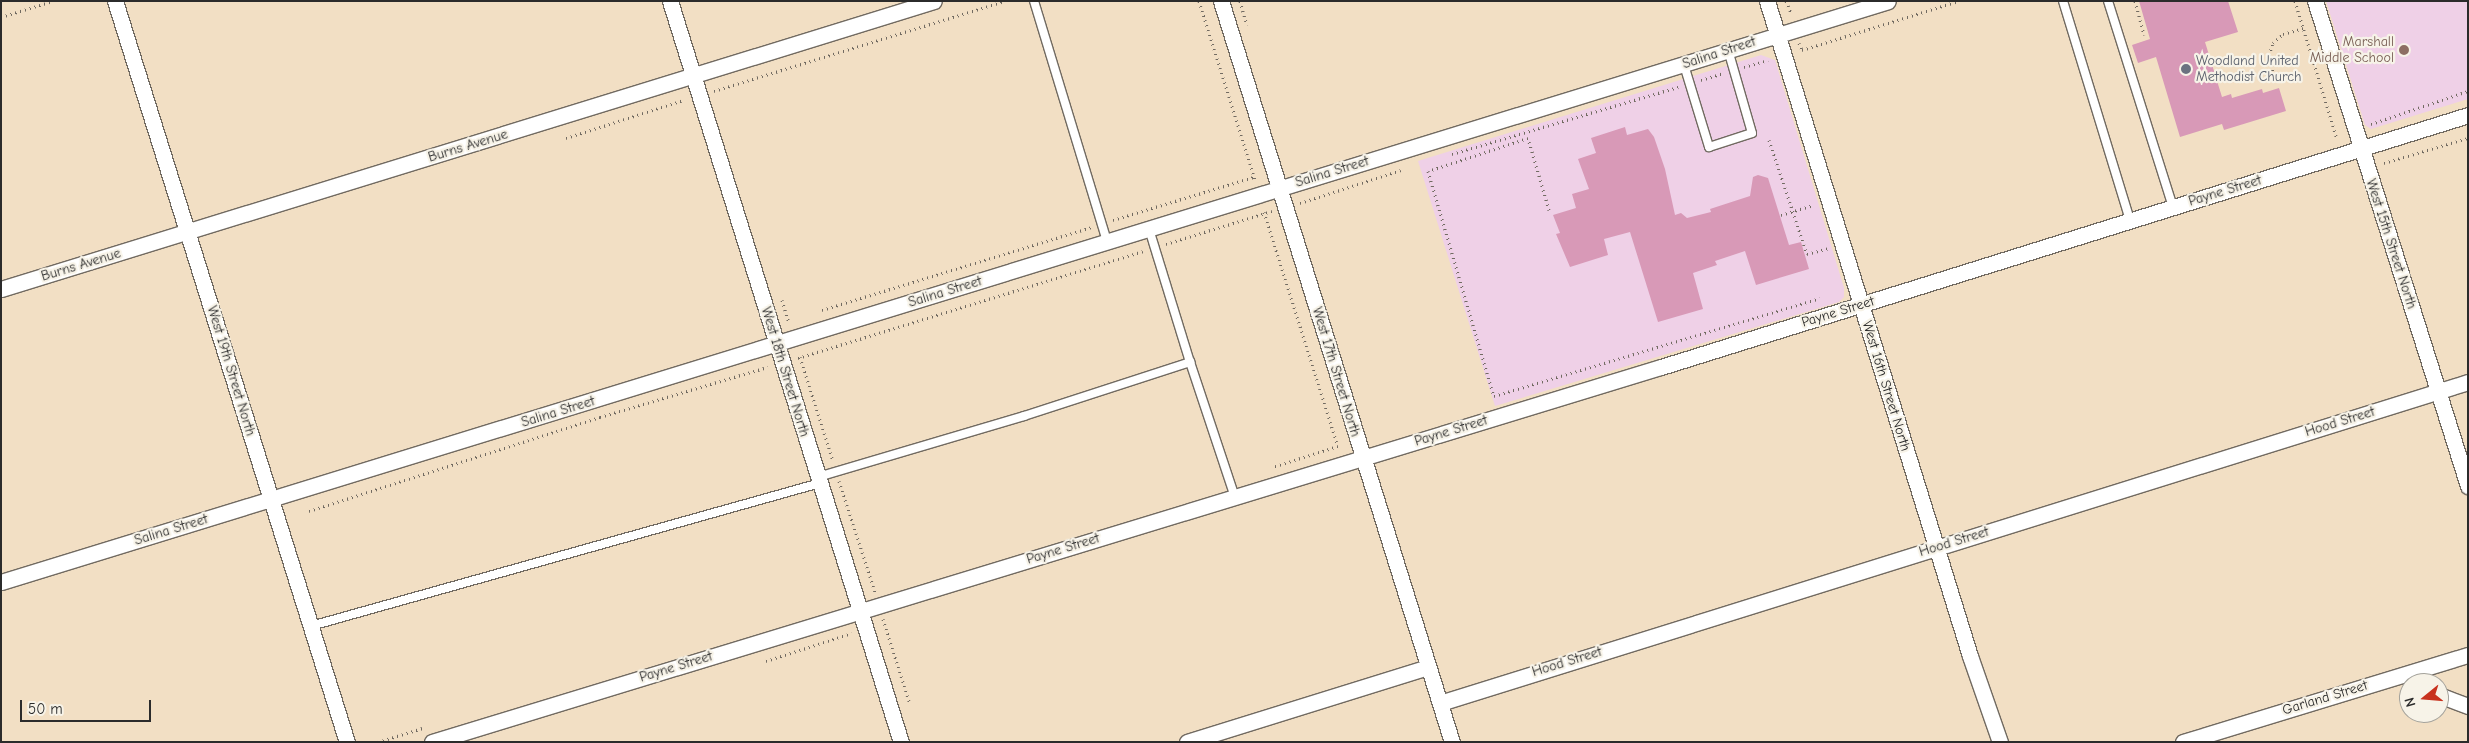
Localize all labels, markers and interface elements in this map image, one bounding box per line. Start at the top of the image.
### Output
street label: Salina Street [1680,33,1758,73]
place label: Marshall Middle School [2310,34,2394,66]
marker: Marshall Middle School [2398,44,2410,56]
place label: Woodland United Methodist Church [2196,53,2301,85]
marker: Woodland United Methodist Church [2180,63,2192,75]
street label: Burns Avenue [426,126,510,166]
street label: Salina Street [1293,153,1371,191]
street label: Payne Street [2187,172,2263,210]
street label: West 15th Street North [2362,177,2420,311]
street label: Burns Avenue [39,245,123,285]
street label: Salina Street [906,273,984,311]
street label: Payne Street [1800,293,1876,331]
street label: West 19th Street North [203,304,259,438]
street label: West 18th Street North [757,305,813,439]
street label: West 17th Street North [1308,305,1364,439]
street label: West 16th Street North [1858,319,1914,453]
street label: Salina Street [519,393,597,431]
street label: Hood Street [2303,403,2377,441]
street label: Payne Street [1413,412,1489,450]
street label: Salina Street [132,511,210,549]
street label: Hood Street [1917,523,1991,561]
street label: Payne Street [1025,530,1101,568]
street label: Hood Street [1530,643,1604,681]
street label: Payne Street [638,648,714,686]
north arrow [2399,673,2449,723]
street label: Garland Street [2280,677,2370,719]
scale bar [22,690,154,722]
text: N [2401,695,2420,709]
text: 50 m [28,700,63,718]

